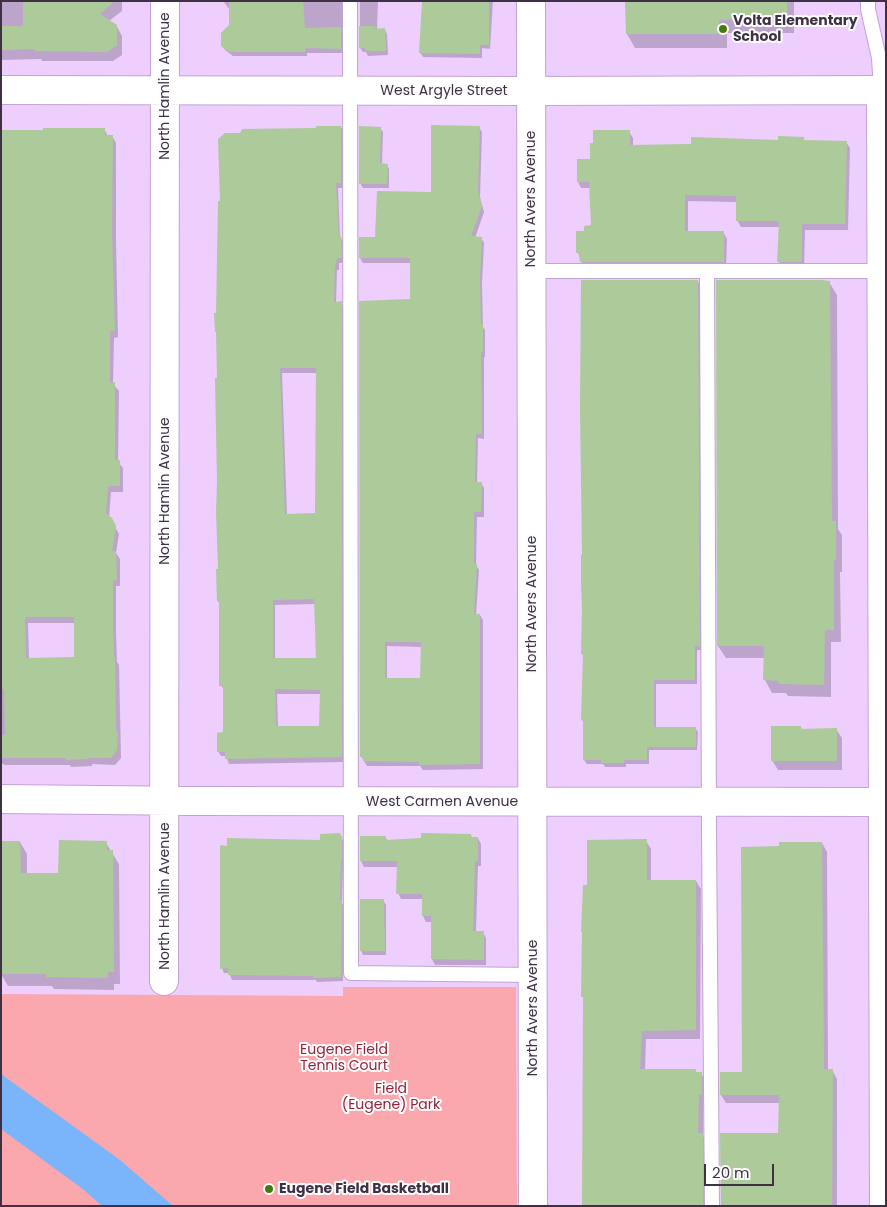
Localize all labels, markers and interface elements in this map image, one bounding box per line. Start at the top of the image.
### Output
street label: North Hamlin Avenue [157,12,173,160]
place label: Volta Elementary School [733,13,858,46]
marker: Volta Elementary School [717,23,729,35]
street label: West Argyle Street [380,83,508,99]
street label: North Avers Avenue [523,131,539,267]
street label: North Hamlin Avenue [157,417,173,565]
street label: North Avers Avenue [524,536,540,672]
street label: West Carmen Avenue [366,794,518,810]
street label: North Hamlin Avenue [157,822,173,970]
street label: North Avers Avenue [525,940,541,1076]
park label: Eugene Field Tennis Court [300,1042,388,1074]
park label: Field (Eugene) Park [342,1081,440,1114]
scale bar [707,1154,777,1186]
text: 20 m [712,1162,750,1183]
place label: Eugene Field Basketball [279,1181,449,1197]
marker: Eugene Field Basketball [263,1183,275,1195]

